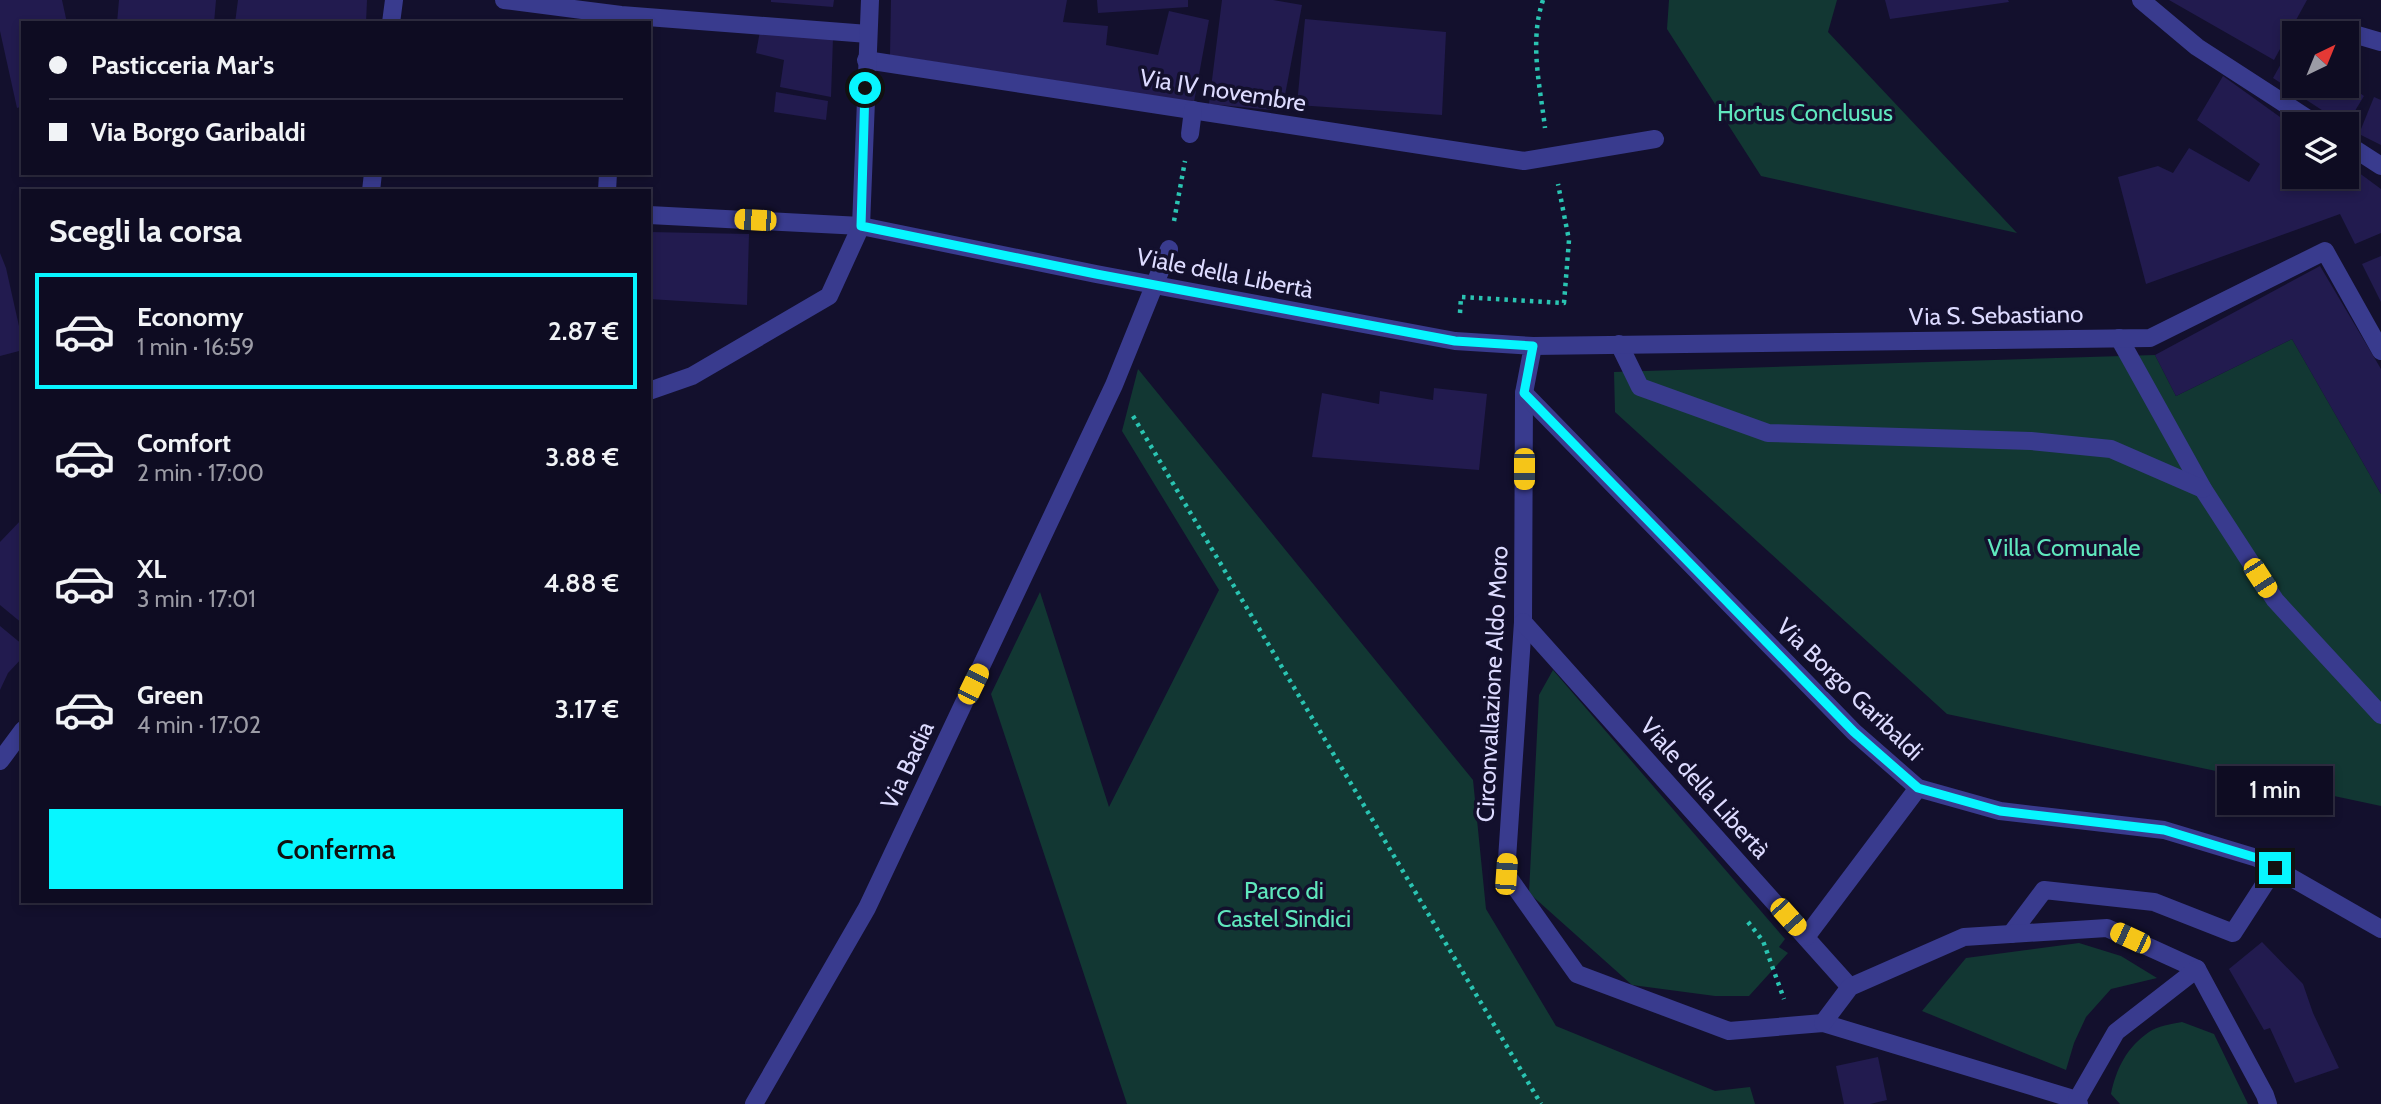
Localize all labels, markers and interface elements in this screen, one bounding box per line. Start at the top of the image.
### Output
north arrow [2282,21,2359,98]
map controls [2282,21,2359,189]
text: Pasticceria Mar's [91,49,274,81]
street label: Via IV novembre [1138,63,1308,117]
route start [849,72,881,104]
park label: Hortus Conclusus [1717,98,1893,127]
button: layers [2282,112,2359,189]
text: Via Borgo Garibaldi [91,116,306,148]
car [734,208,777,232]
text: Scegli la corsa [49,211,242,250]
street label: Viale della Libertà [1134,242,1316,304]
street label: Via S. Sebastiano [1909,299,2083,331]
icon: car [53,300,116,363]
text: Economy [137,301,243,333]
text: 2.87 € [548,315,619,347]
text: 1 min · 16:59 [137,333,254,361]
icon: car [53,426,116,489]
text: Comfort [137,427,231,459]
text: 3.88 € [545,441,619,473]
car [1514,448,1535,490]
text: 2 min · 17:00 [137,459,264,487]
park label: Villa Comunale [1987,533,2141,562]
street label: Circonvallazione Aldo Moro [1470,545,1514,823]
icon: car [53,552,116,615]
text: XL [137,553,166,585]
car [2240,555,2281,601]
text: 4.88 € [544,567,619,599]
text: 3 min · 17:01 [137,585,256,613]
street label: Via Borgo Garibaldi [1771,612,1929,766]
car [955,661,992,707]
icon: car [53,678,116,741]
text: Green [137,679,204,711]
text: 3.17 € [555,693,619,725]
text: 4 min · 17:02 [137,711,261,739]
street label: Viale della Libertà [1634,712,1776,865]
street label: Via Badia [874,716,940,813]
callout: 1 min [2217,766,2333,816]
text: 1 min [2249,776,2301,804]
button: Conferma [49,809,623,889]
car [1495,852,1518,896]
route end [2259,852,2291,884]
park label: Parco di Castel Sindici [1217,876,1351,933]
car [1767,894,1810,940]
car [2107,920,2154,956]

